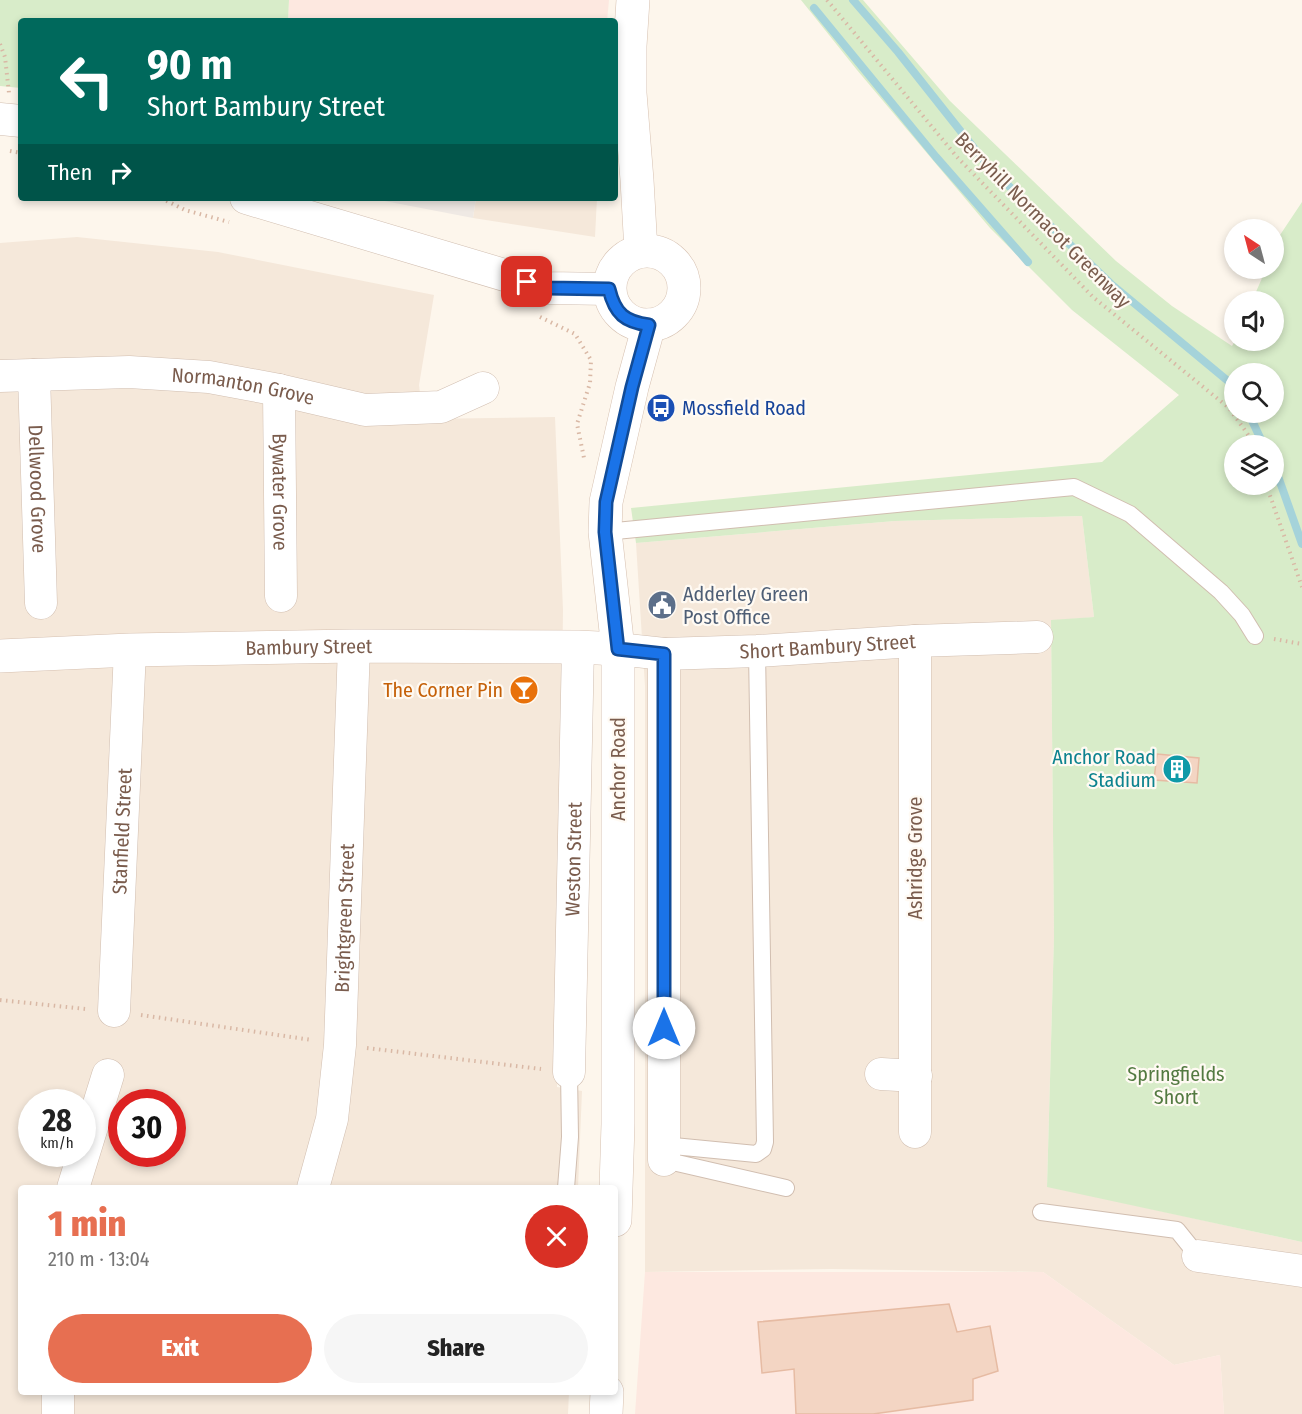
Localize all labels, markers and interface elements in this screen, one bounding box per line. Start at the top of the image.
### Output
text: 90 m [147,40,232,90]
icon: left [48,42,126,120]
text: Short Bambury Street [147,91,385,123]
street label: Berryhill Normacot Greenway [950,127,1136,313]
icon: right [104,156,137,189]
text: Then [48,159,92,186]
north arrow [1224,219,1284,279]
map controls [1224,219,1284,495]
pin [501,256,552,307]
icon: arrive [510,265,543,298]
button: sound [1224,291,1284,351]
street label: Normanton Grove [171,363,317,410]
button: search [1224,363,1284,423]
bus stop icon: Mossfield Road [645,392,677,424]
place label: Mossfield Road [682,396,806,420]
street label: Dellwood Grove [24,424,51,554]
street label: Bywater Grove [267,433,293,551]
button: layers [1224,435,1284,495]
place label: Adderley Green Post Office [683,582,809,629]
public building icon: Adderley Green Post Office [646,589,678,621]
street label: Short Bambury Street [739,629,917,664]
street label: Bambury Street [245,634,373,660]
bar icon: The Corner Pin [508,674,540,706]
place label: The Corner Pin [383,678,503,702]
street label: Anchor Road [606,717,630,821]
place label: Anchor Road Stadium [1052,745,1156,792]
building icon: Anchor Road Stadium [1161,753,1193,785]
street label: Stanfield Street [107,767,137,895]
street label: Ashridge Grove [903,796,927,920]
street label: Weston Street [560,801,587,917]
street label: Brightgreen Street [330,843,359,993]
position arrow [632,996,696,1060]
park label: Springfields Short [1127,1062,1225,1109]
speed limit sign: 30 [108,1089,186,1167]
text: 28 [42,1103,72,1139]
text: km/h [40,1134,74,1152]
text: 1 min [48,1202,126,1246]
button: close [525,1205,588,1268]
text: 210 m · 13:04 [48,1247,149,1271]
button: Exit [48,1314,312,1383]
button: Share [324,1314,588,1383]

